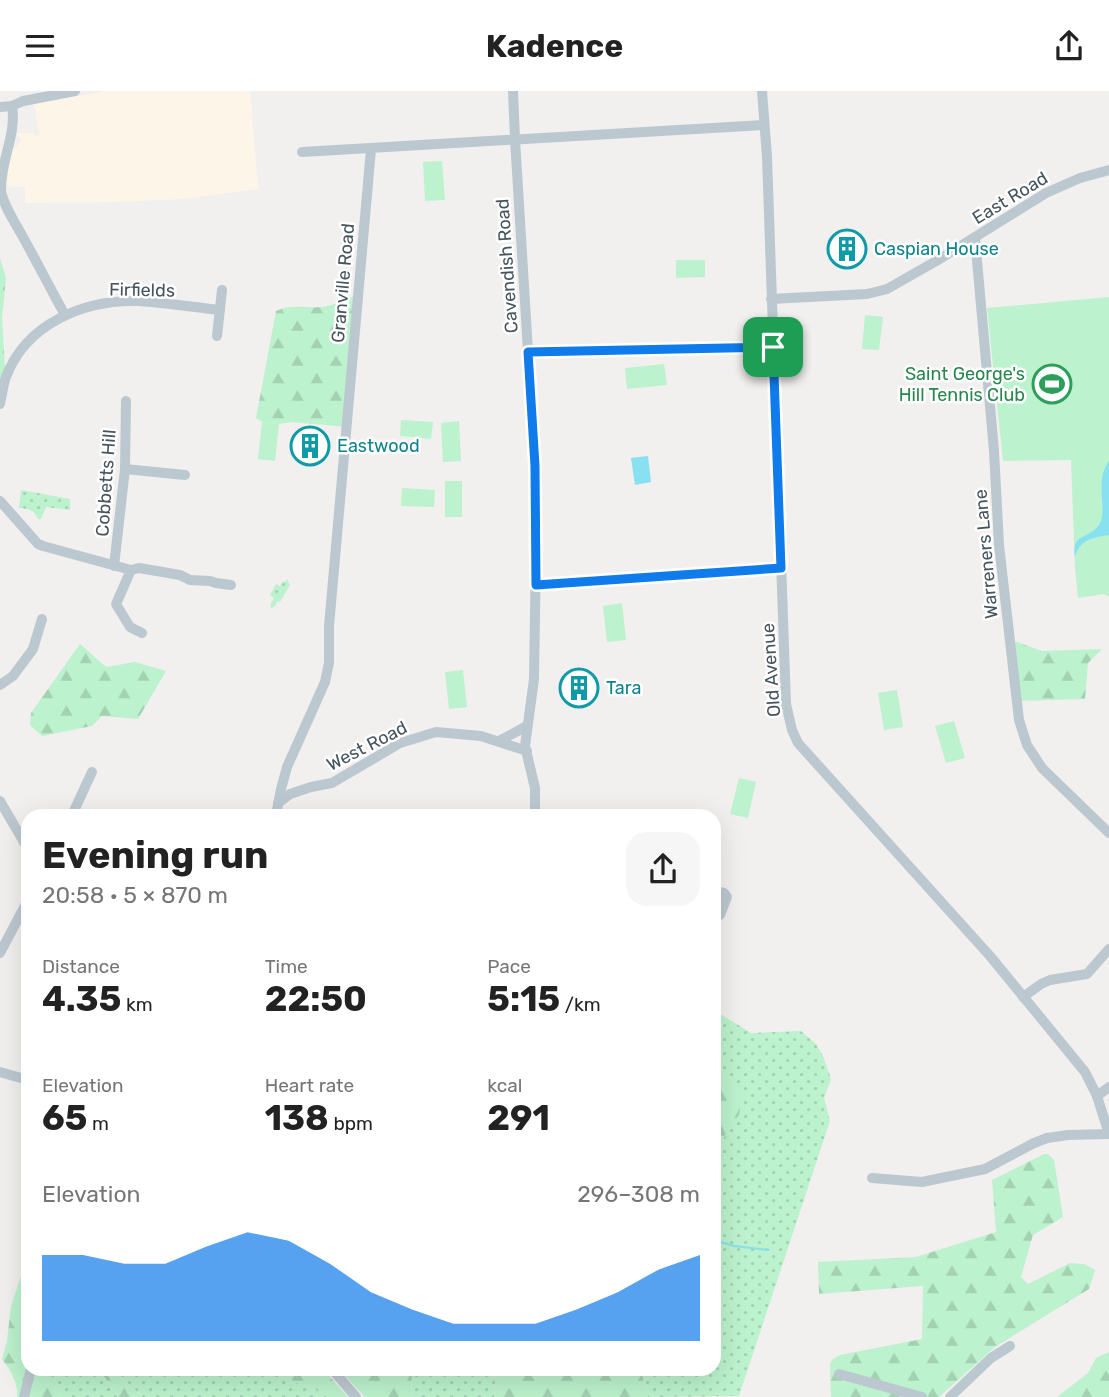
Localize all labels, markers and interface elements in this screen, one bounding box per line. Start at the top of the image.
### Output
icon: menu [21,27,59,65]
text: Kadence [486,27,623,65]
icon: share [1050,27,1088,65]
street label: East Road [968,167,1052,229]
street label: Cavendish Road [491,198,523,334]
street label: Granville Road [327,222,359,344]
building icon: Caspian House [826,228,868,270]
place label: Caspian House [874,238,999,260]
street label: Firfields [109,278,175,302]
pin [743,317,803,377]
icon: arrive [754,328,792,366]
place label: Saint George's Hill Tennis Club [899,363,1025,406]
sports icon: Saint George's Hill Tennis Club [1031,363,1073,405]
building icon: Eastwood [289,425,331,467]
street label: Cobbetts Hill [91,429,121,537]
place label: Eastwood [337,435,420,457]
street label: Warreners Lane [969,488,1003,620]
street label: Old Avenue [757,622,785,718]
building icon: Tara [558,667,600,709]
place label: Tara [606,677,641,699]
street label: West Road [323,716,411,776]
text: Evening run [42,832,268,878]
button: share [626,832,700,906]
text: 20:58 · 5 × 870 m [42,881,228,909]
text: Distance [42,955,120,978]
text: Time [265,955,308,978]
text: Pace [487,955,531,978]
text: 4.35 [42,978,121,1020]
text: 22:50 [265,978,367,1020]
text: 5:15 [487,978,560,1020]
text: km [121,993,153,1016]
text: /km [560,993,601,1016]
text: Elevation [42,1074,123,1097]
text: Heart rate [265,1074,354,1097]
text: kcal [487,1074,522,1097]
text: 65 [42,1097,87,1139]
text: 138 [265,1097,329,1139]
text: 291 [487,1097,550,1139]
text: m [87,1112,109,1135]
text: bpm [329,1112,373,1135]
text: Elevation [42,1180,141,1208]
text: 296–308 m [577,1180,700,1208]

